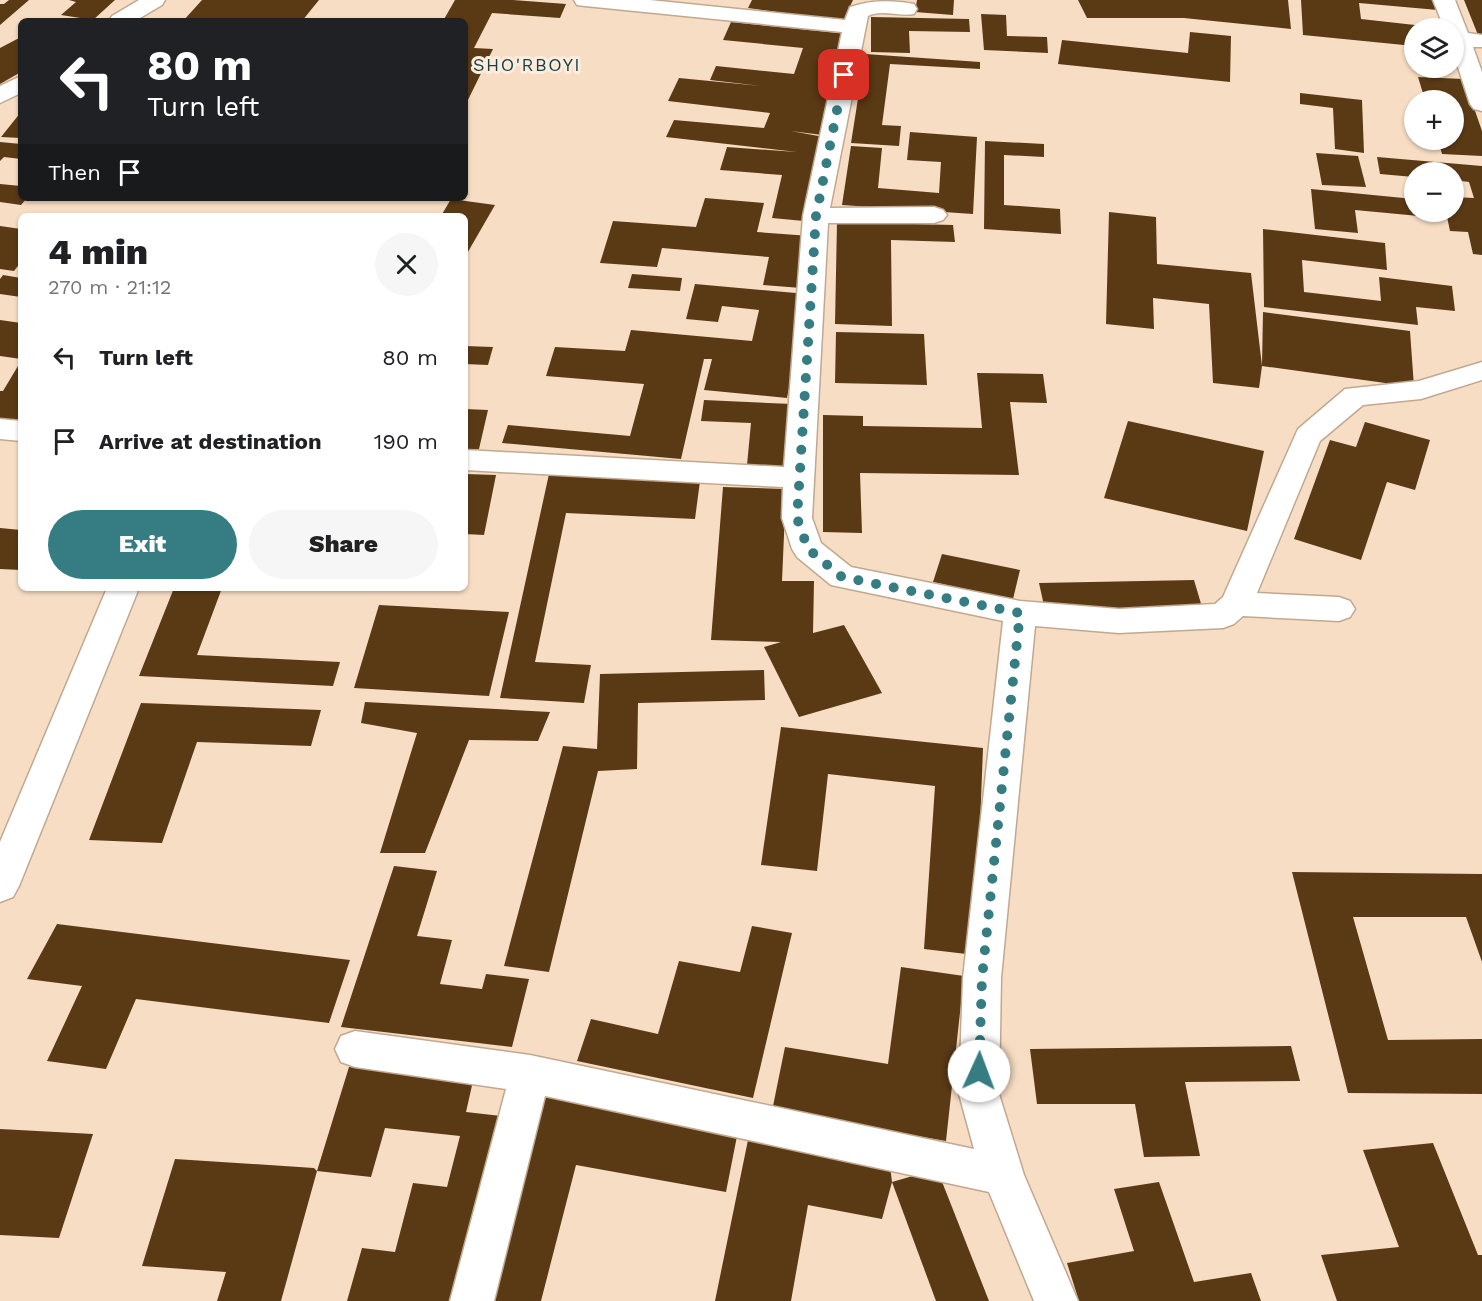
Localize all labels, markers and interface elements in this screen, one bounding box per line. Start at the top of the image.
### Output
map controls [1404,18,1464,222]
button: layers [1404,18,1464,78]
text: 80 m [147,41,252,90]
icon: left [48,42,126,120]
pin [818,49,869,100]
district label: SHO'RBOYI [473,54,581,75]
icon: arrive [827,58,860,91]
button: + [1404,90,1464,150]
text: Turn left [147,91,259,123]
icon: arrive [113,156,146,189]
text: Then [48,160,101,185]
button: − [1404,162,1464,222]
text: 4 min [48,231,148,273]
button: close [375,233,438,296]
text: 270 m · 21:12 [48,275,171,299]
icon: left [48,341,81,374]
text: Turn left [99,345,193,370]
text: 80 m [382,345,438,370]
icon: arrive [48,425,81,458]
text: Arrive at destination [99,429,322,454]
text: 190 m [374,429,438,454]
button: Exit [48,510,237,579]
button: Share [249,510,438,579]
position arrow [947,1039,1011,1103]

